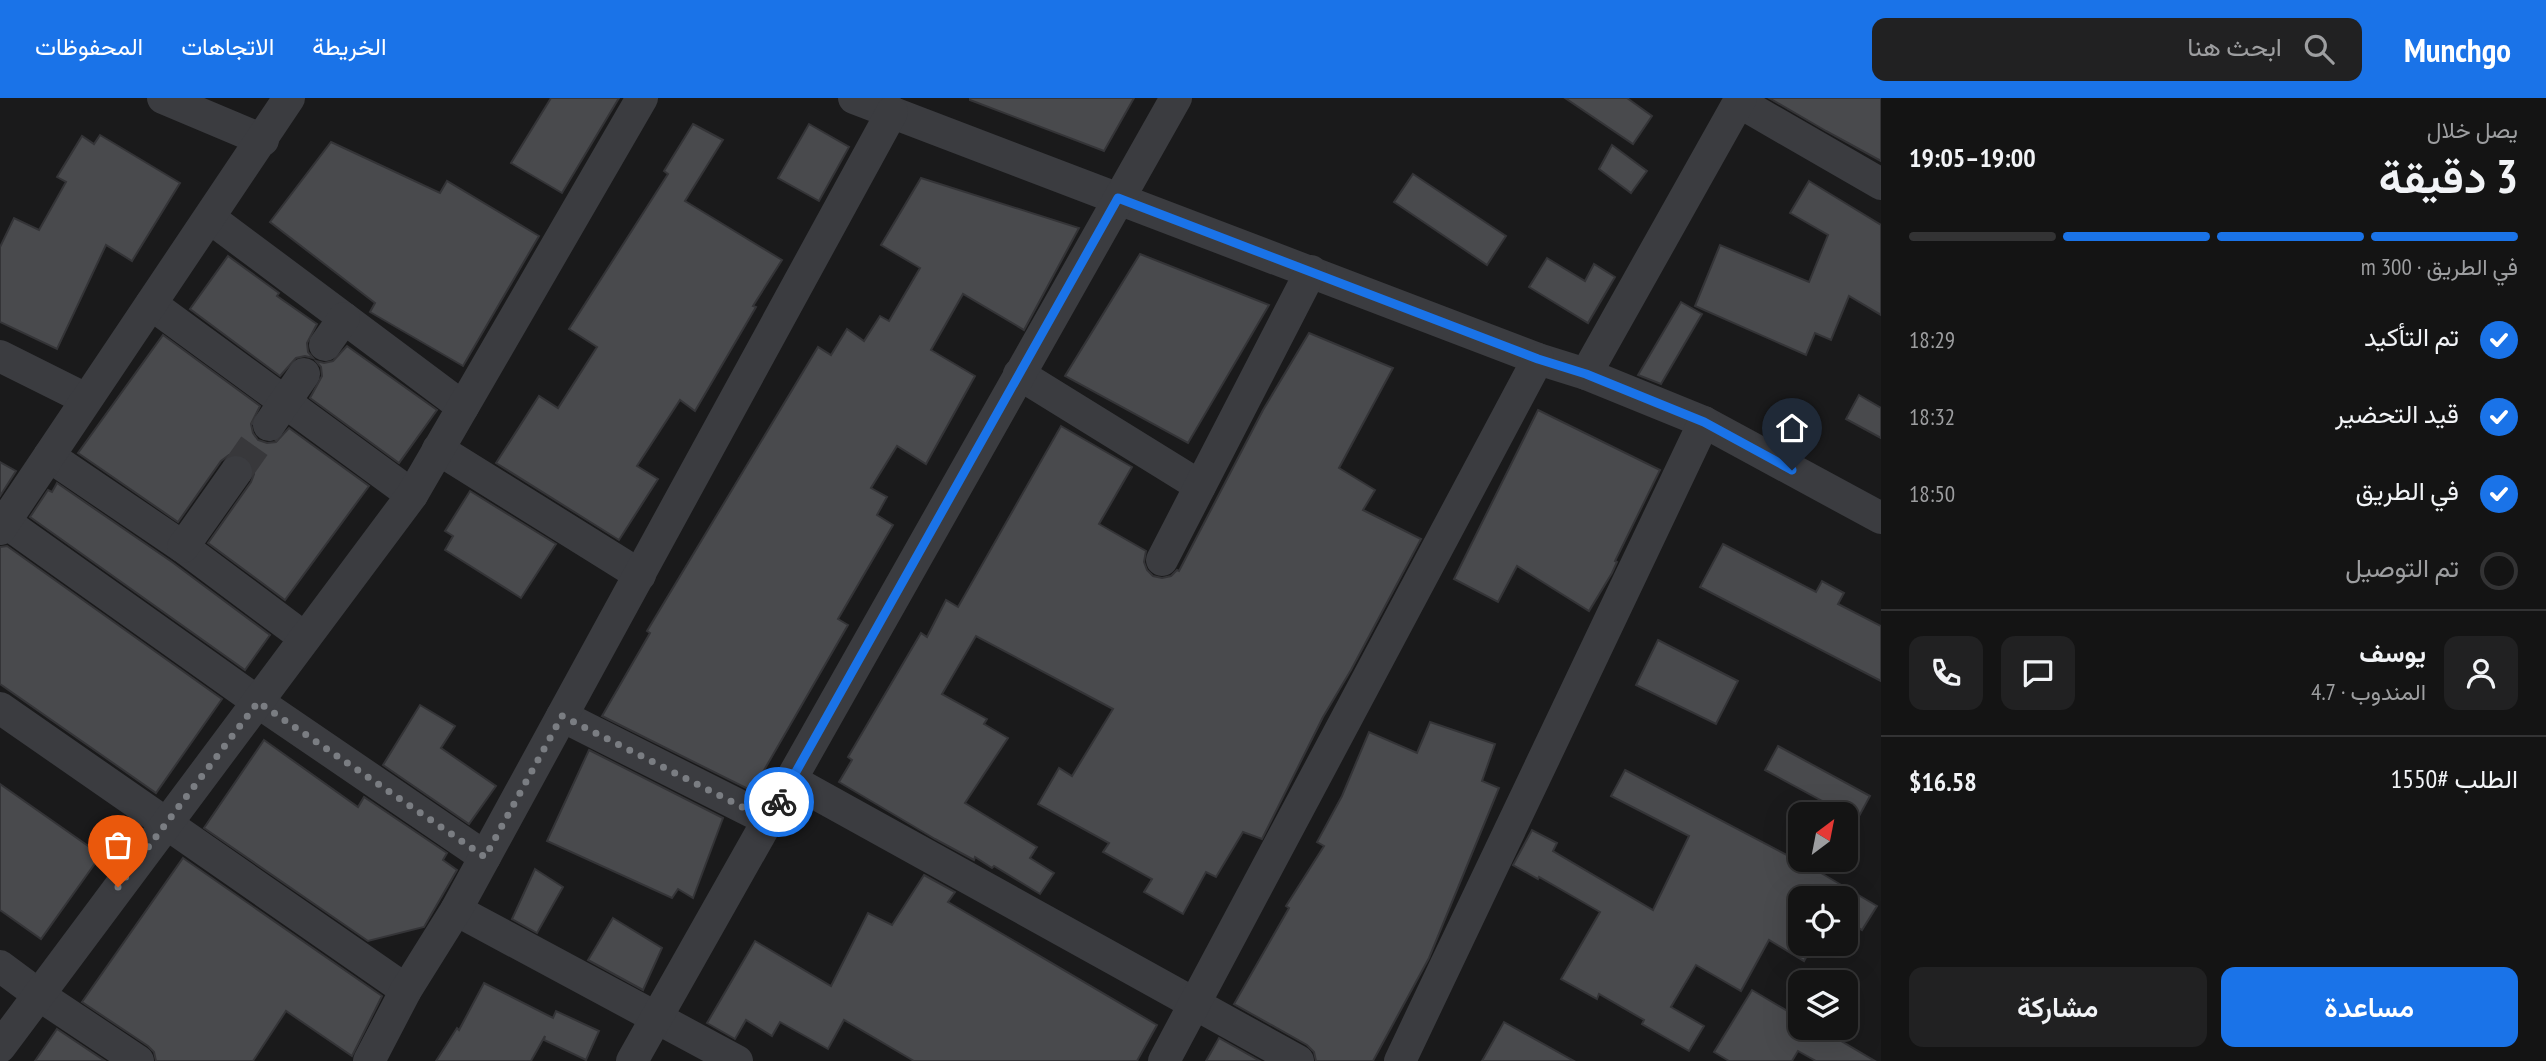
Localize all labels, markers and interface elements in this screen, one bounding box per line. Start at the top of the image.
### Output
search box [1872,18,2362,81]
text: Munchgo [2404,28,2511,71]
text: ابحث هنا [2187,30,2282,63]
icon: search [2300,30,2338,68]
text: المحفوظات [35,31,143,62]
text: الاتجاهات [181,31,274,62]
text: الخريطة [312,31,387,62]
text: يصل خلال [2427,115,2518,144]
text: 19:00–19:05 [1909,141,2036,174]
text: 3 دقيقة [2379,146,2518,206]
text: في الطريق · 300 m [2361,252,2518,281]
text: تم التأكيد [2364,320,2459,353]
icon: check [2480,321,2518,359]
text: 18:29 [1909,325,1955,354]
text: قيد التحضير [2335,397,2459,430]
pin [1762,398,1822,470]
icon: check [2480,398,2518,436]
text: 18:32 [1909,402,1955,431]
icon: home [1773,409,1811,447]
text: في الطريق [2355,474,2459,507]
icon: check [2480,475,2518,513]
text: 18:50 [1909,479,1955,508]
text: تم التوصيل [2345,551,2459,584]
button: phone [1909,636,1983,710]
button: chat [2001,636,2075,710]
text: يوسف [2359,636,2426,669]
button: person [2444,636,2518,710]
text: المندوب · 4.7 [2311,677,2426,706]
text: الطلب #1550 [2390,762,2518,795]
text: $16.58 [1909,765,1977,798]
courier [744,767,814,837]
icon: bike [760,783,798,821]
north arrow [1788,802,1858,872]
map controls [1788,802,1858,1040]
pin [88,815,148,887]
icon: bag [99,826,137,864]
button: locate [1788,886,1858,956]
button: مشاركة [1909,967,2207,1047]
button: مساعدة [2221,967,2518,1047]
button: layers [1788,970,1858,1040]

